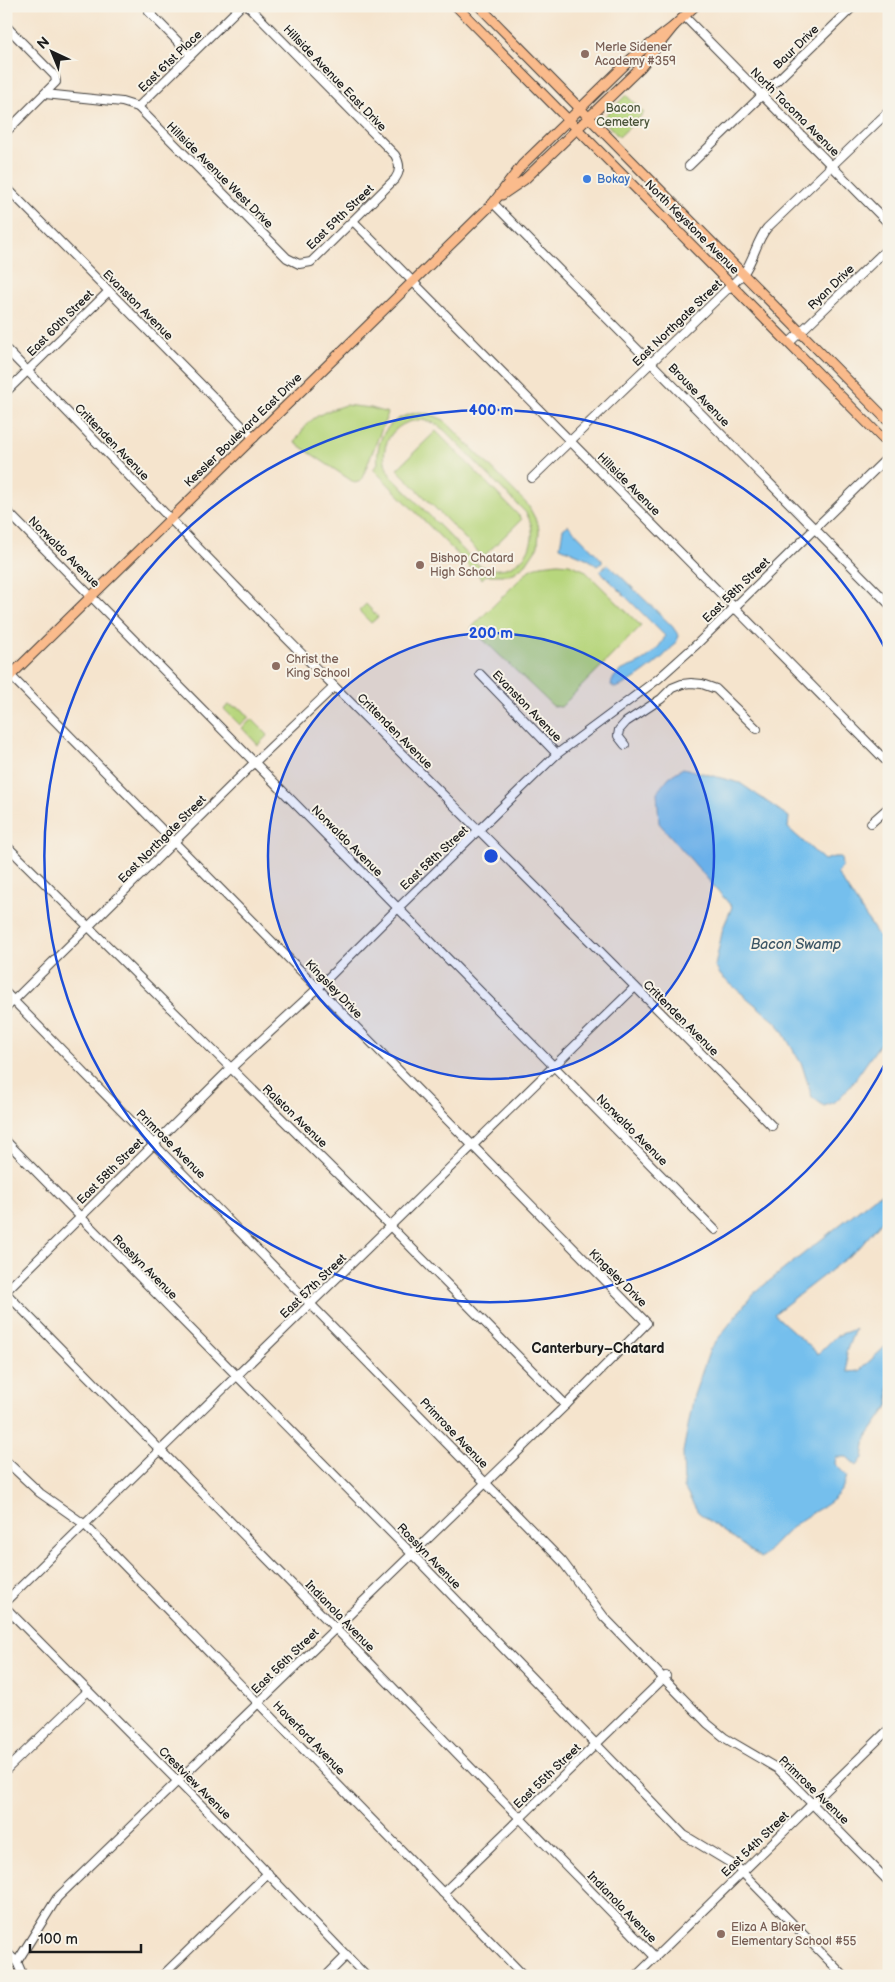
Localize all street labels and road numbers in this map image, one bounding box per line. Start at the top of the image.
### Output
street label: Hillside Avenue East Drive [280,22,389,135]
street label: Baur Drive [770,22,822,73]
street label: East 61st Place [135,27,205,96]
street label: North Tacoma Avenue [747,65,842,160]
street label: Hillside Avenue West Drive [163,119,276,232]
street label: North Keystone Avenue [641,177,742,278]
street label: East 59th Street [304,181,377,253]
street label: Ryan Drive [805,262,858,313]
street label: Evanston Avenue [99,267,176,344]
street label: East Northgate Street [630,277,725,370]
street label: East 60th Street [24,287,97,360]
street label: Brouse Avenue [665,361,733,430]
street label: Kessler Boulevard East Drive [181,370,305,490]
street label: Crittenden Avenue [71,401,152,484]
street label: Hillside Avenue [594,450,663,519]
street label: Norwaldo Avenue [25,514,102,591]
street label: East 58th Street [700,554,773,626]
street label: Evanston Avenue [489,668,564,745]
street label: Crittenden Avenue [354,690,436,772]
street label: East Northgate Street [115,792,210,886]
street label: Norwaldo Avenue [308,803,385,880]
street label: East 58th Street [397,823,472,894]
street label: Kingsley Drive [302,957,365,1022]
street label: Crittenden Avenue [640,977,722,1059]
street label: Ralston Avenue [259,1082,330,1151]
street label: Norwaldo Avenue [593,1092,670,1169]
street label: Primrose Avenue [133,1106,209,1182]
street label: East 58th Street [74,1135,147,1208]
street label: Rosslyn Avenue [109,1232,180,1303]
street label: Kingsley Drive [586,1246,650,1310]
street label: East 57th Street [277,1251,350,1322]
street label: Primrose Avenue [416,1395,491,1472]
street label: Rosslyn Avenue [394,1520,464,1592]
street label: Indianola Avenue [302,1578,377,1655]
street label: East 56th Street [248,1625,322,1697]
street label: Haverford Avenue [269,1698,348,1779]
street label: East 55th Street [511,1740,584,1812]
street label: Crestview Avenue [155,1744,234,1823]
street label: Primrose Avenue [775,1753,852,1828]
street label: East 54th Street [718,1808,792,1880]
street label: Indianola Avenue [584,1869,659,1946]

